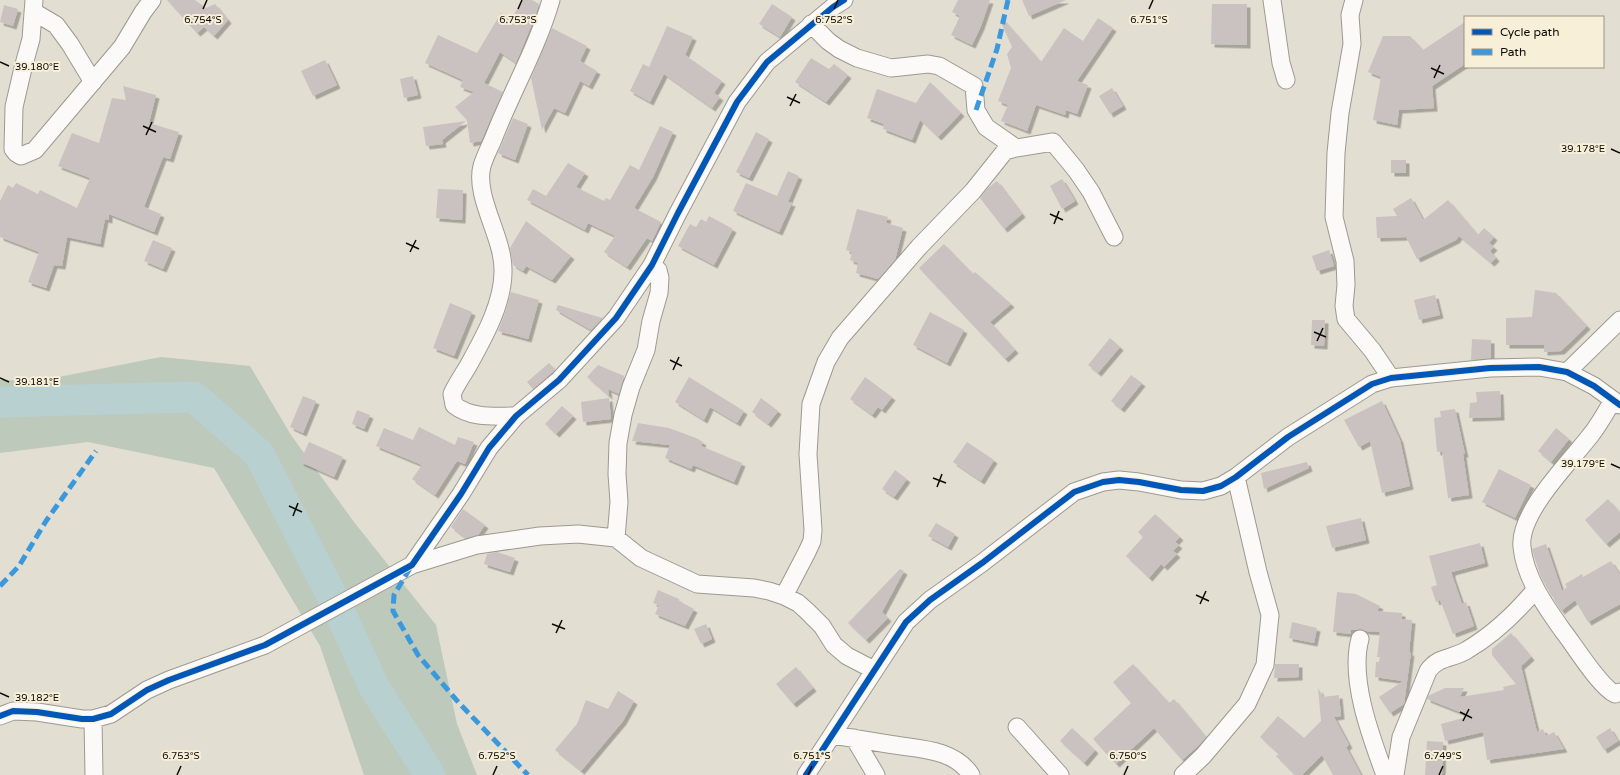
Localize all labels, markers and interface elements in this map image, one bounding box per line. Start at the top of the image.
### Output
text: 6.754°S [184,14,222,26]
text: 6.753°S [499,14,537,26]
text: 6.752°S [815,14,853,26]
text: 6.751°S [1130,14,1168,26]
legend [1464,16,1604,68]
text: Cycle path [1500,25,1559,39]
text: Path [1500,45,1526,59]
text: 39.180°E [15,61,59,73]
text: 39.178°E [1561,143,1605,155]
text: 39.181°E [15,376,59,388]
text: 39.179°E [1561,458,1605,470]
text: 39.182°E [15,692,59,704]
text: 6.753°S [162,750,200,762]
text: 6.752°S [478,750,516,762]
text: 6.751°S [793,750,831,762]
text: 6.750°S [1109,750,1147,762]
text: 6.749°S [1424,750,1462,762]

